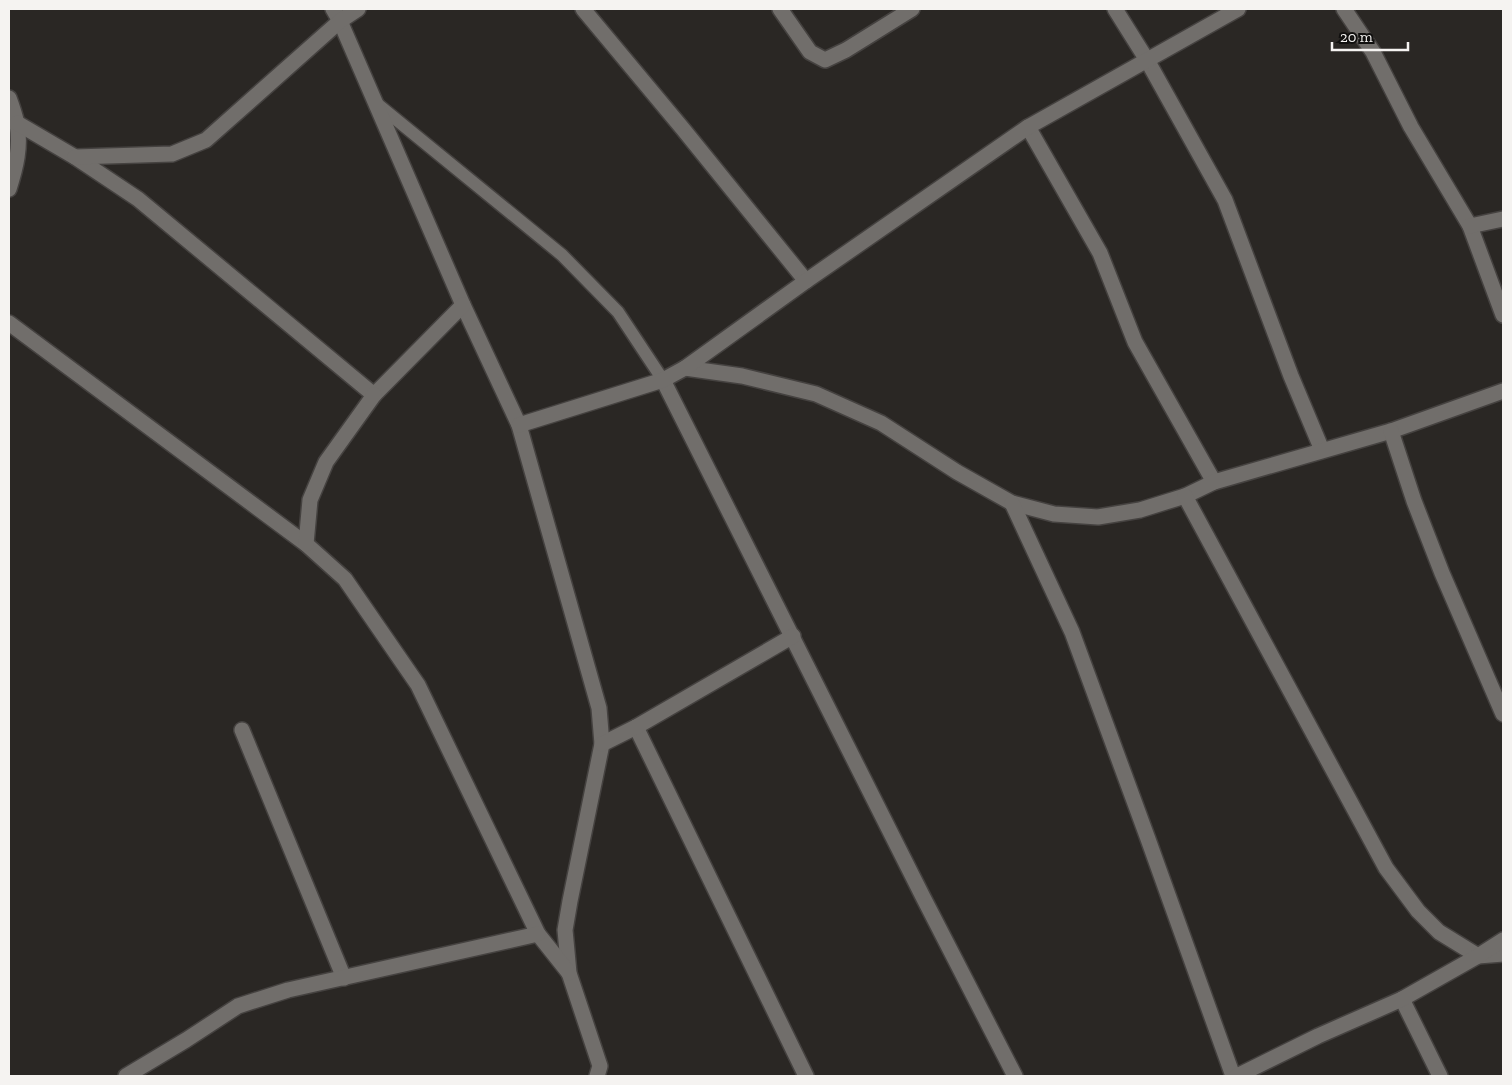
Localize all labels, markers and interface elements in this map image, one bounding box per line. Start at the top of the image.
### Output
scale bar [1332,20,1408,52]
text: 20 m [1340,28,1373,46]

